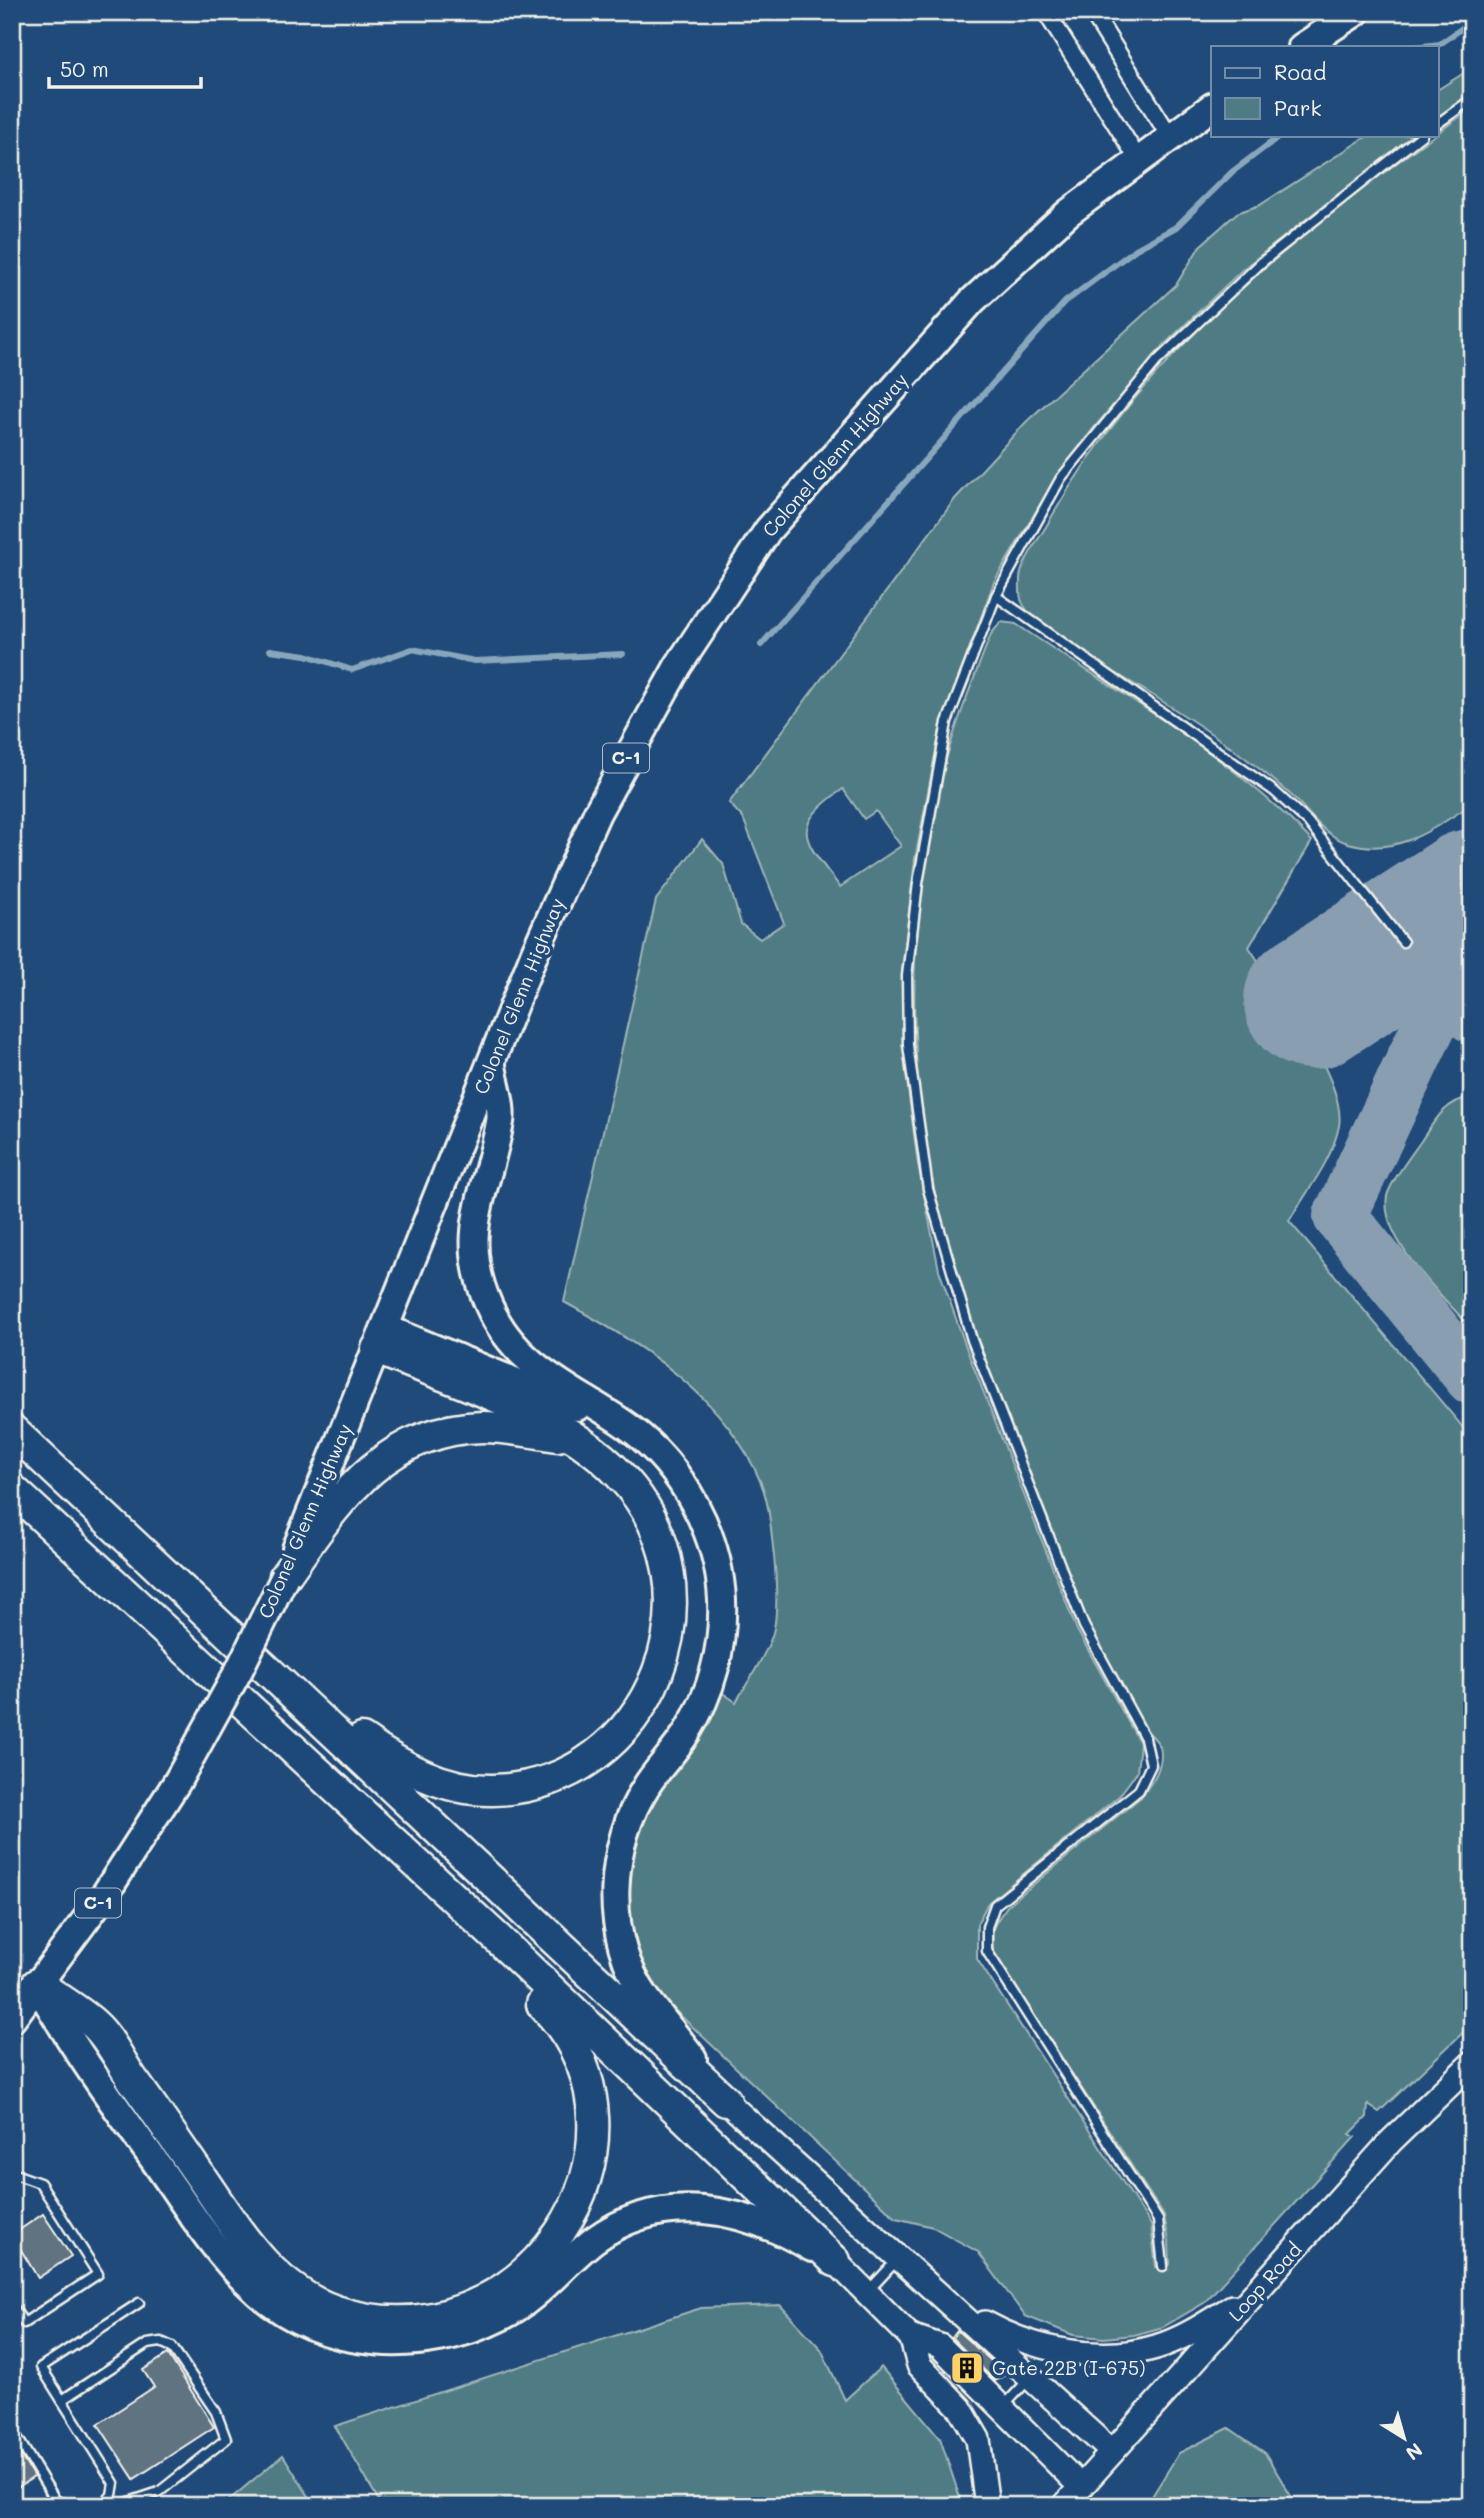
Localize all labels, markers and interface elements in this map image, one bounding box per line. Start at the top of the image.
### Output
scale bar [49,46,201,90]
legend [1211,46,1438,136]
text: 50 m [60,55,109,82]
text: Road [1274,58,1326,85]
text: Park [1274,94,1322,121]
street label: Colonel Glenn Highway [757,367,913,542]
road number: C-1 [603,744,649,772]
street label: Colonel Glenn Highway [468,894,569,1098]
street label: Colonel Glenn Highway [252,1420,357,1622]
road number: C-1 [75,1888,121,1917]
street label: Loop Road [1223,2237,1307,2326]
building icon: Gate 22B (I-675) [948,2349,986,2387]
place label: Gate 22B (I-675) [992,2355,1146,2380]
north arrow [1368,2402,1438,2472]
text: N [1401,2438,1428,2466]

